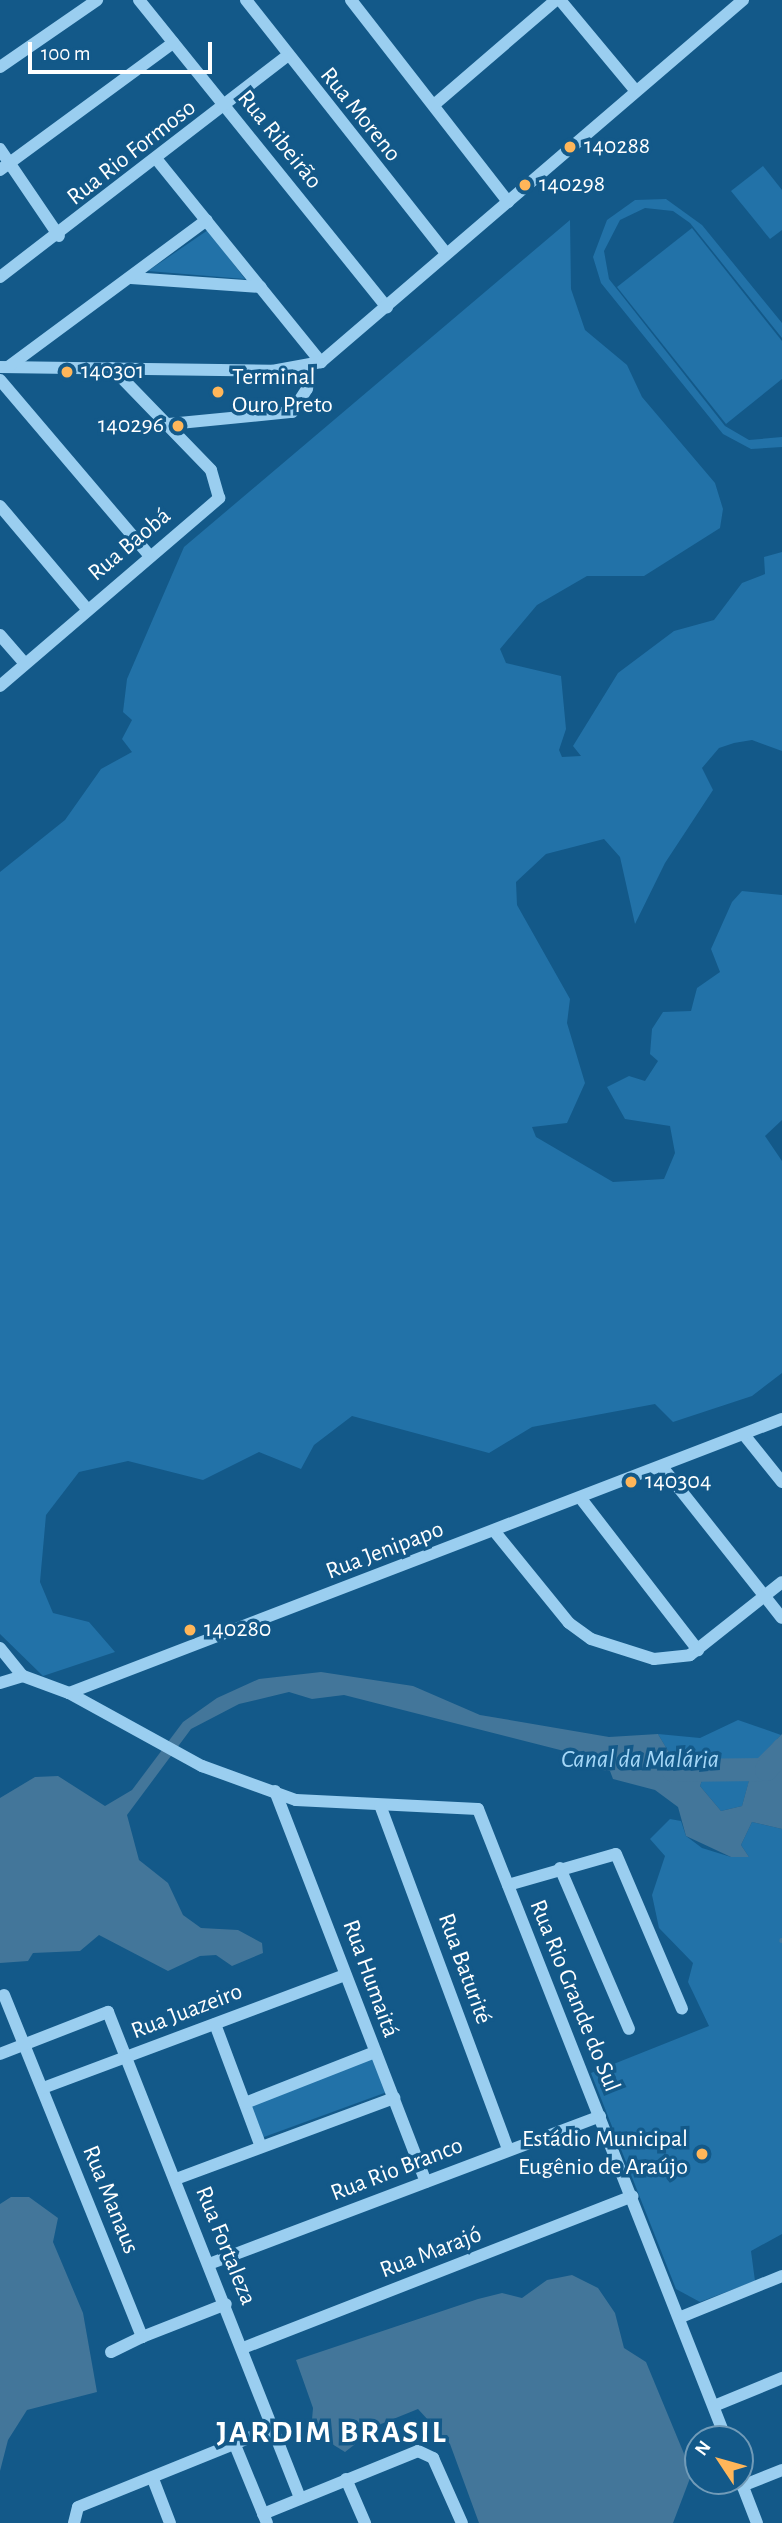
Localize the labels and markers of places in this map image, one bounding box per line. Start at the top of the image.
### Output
place label: 140288 [584,133,650,161]
marker: 140288 [562,139,578,155]
place label: 140298 [539,171,605,199]
marker: 140298 [517,177,533,193]
place label: 140301 [81,358,144,386]
marker: 140301 [59,364,75,380]
place label: Terminal Ouro Preto [232,364,333,420]
marker: Terminal Ouro Preto [210,384,226,400]
place label: 140296 [98,412,164,440]
marker: 140296 [170,418,186,434]
place label: 140304 [645,1468,712,1496]
marker: 140304 [623,1474,639,1490]
place label: 140280 [204,1616,271,1644]
marker: 140280 [182,1622,198,1638]
place label: Estádio Municipal Eugênio de Araújo [518,2126,688,2182]
marker: Estádio Municipal Eugênio de Araújo [694,2146,710,2162]

